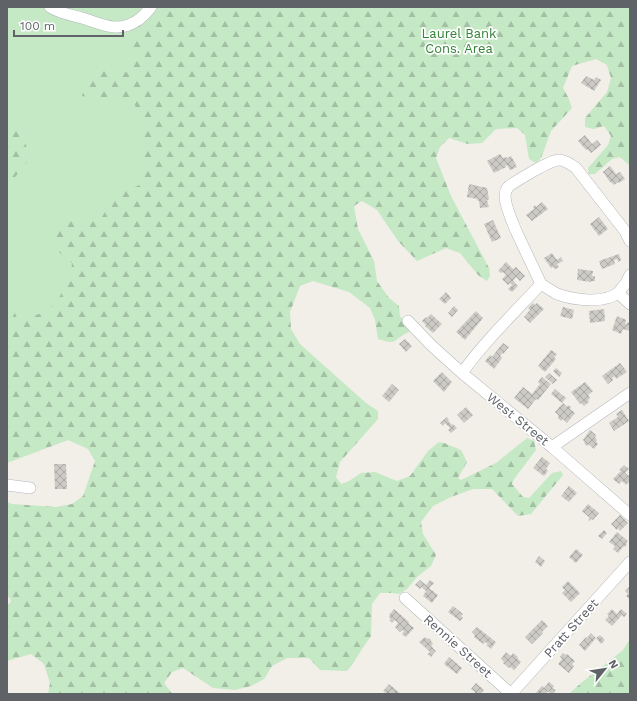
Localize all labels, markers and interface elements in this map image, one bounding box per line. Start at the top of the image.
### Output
scale bar [14,12,123,38]
text: 100 m [20,19,55,33]
park label: Laurel Bank Cons. Area [422,26,497,56]
street label: West Street [484,389,552,449]
street label: Pratt Street [541,595,602,660]
street label: Rennie Street [421,611,496,681]
north arrow [585,649,625,689]
text: N [606,657,621,671]

